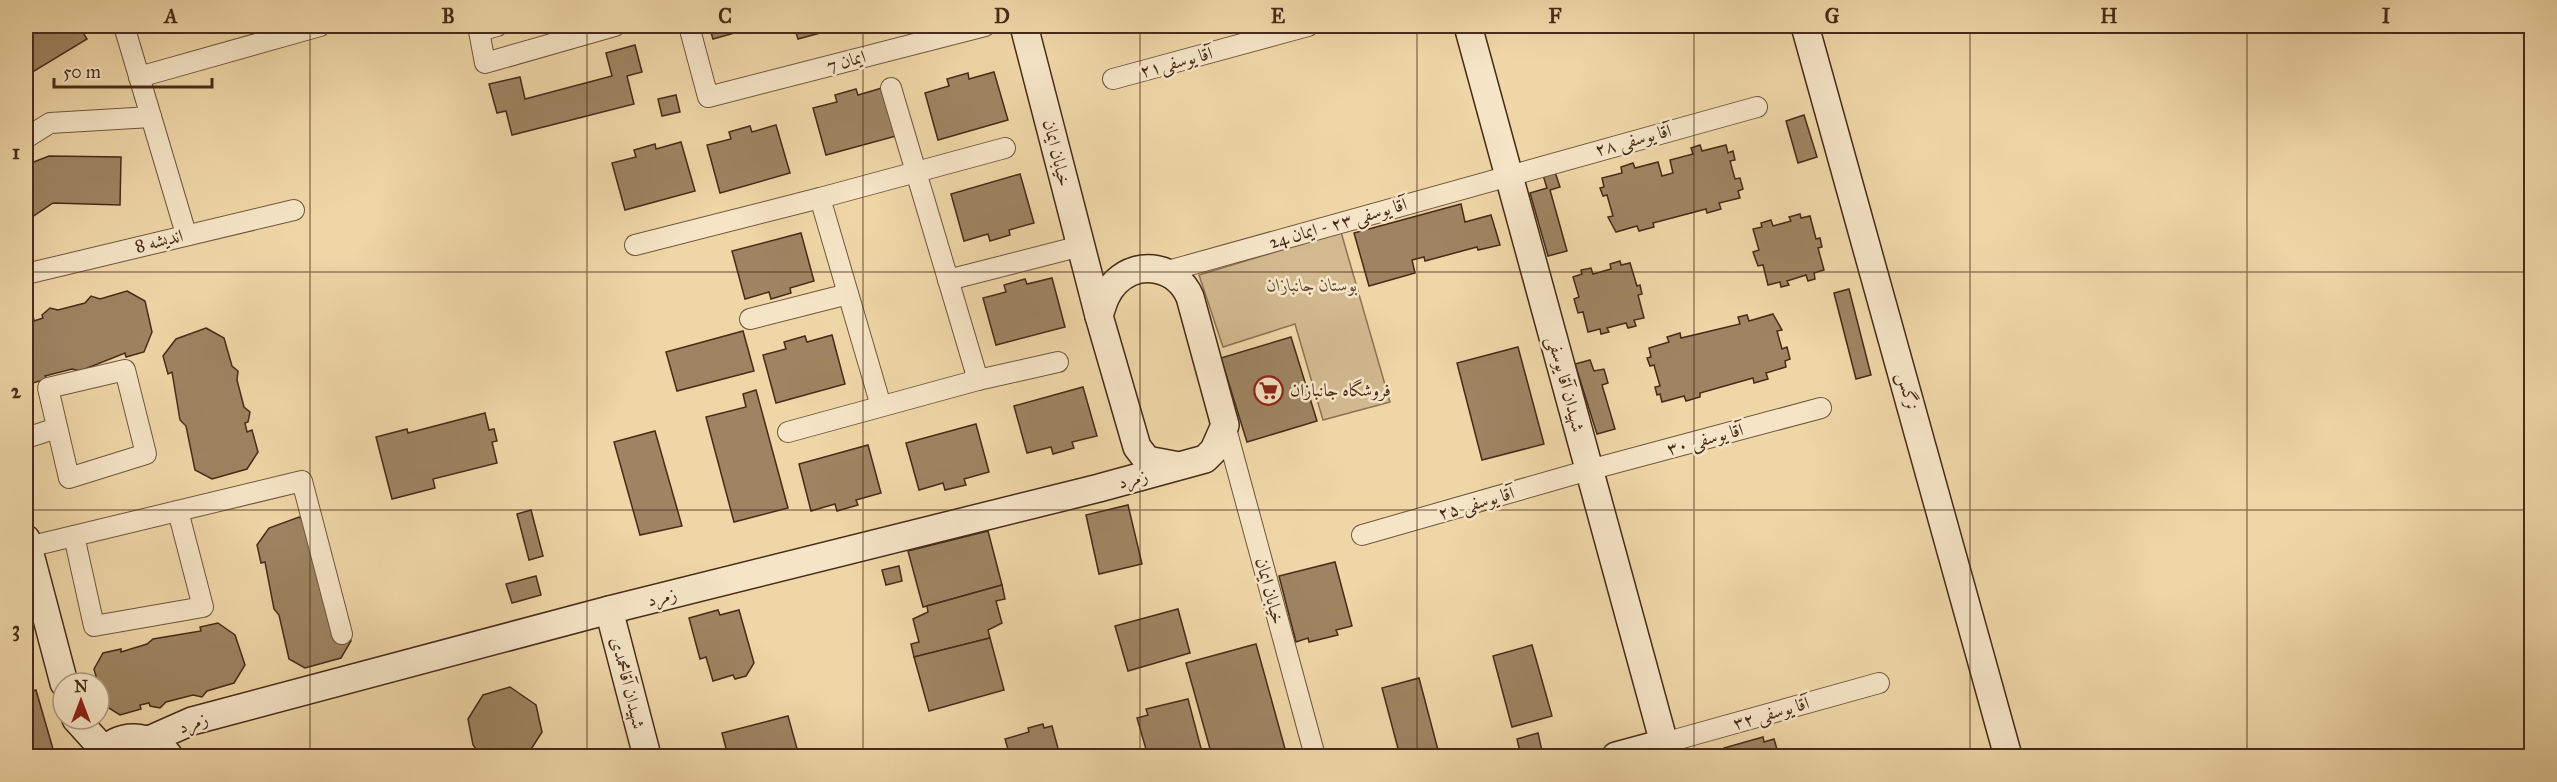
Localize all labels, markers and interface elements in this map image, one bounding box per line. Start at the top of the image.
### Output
text: A [162,4,178,28]
text: B [441,4,455,28]
text: C [718,4,732,28]
text: D [994,4,1010,28]
text: E [1271,4,1286,28]
text: F [1548,4,1562,28]
text: G [1825,4,1840,28]
text: H [2100,4,2118,28]
text: I [2382,4,2391,28]
street label: آقا یوسفی۲۱ [1137,41,1217,84]
street label: ایمان 7 [824,45,868,77]
scale bar [54,51,212,89]
text: 50 m [63,61,101,83]
street label: خیابان ایمان [1038,117,1076,189]
street label: آقا یوسفی ۲۸ [1592,119,1676,163]
text: 1 [12,140,20,164]
street label: آقا یوسفی ۲۳ - ایمان 24 [1267,192,1412,255]
street label: اندیشه 8 [133,224,185,258]
park label: بوستان جانبازان [1266,274,1358,296]
street label: شهیدان آقا یوسفی [1541,333,1589,435]
street label: نرگس [1891,370,1924,413]
supermarket icon: فروشگاه جانبازان [1253,374,1285,406]
place label: فروشگاه جانبازان [1290,378,1391,402]
text: 2 [11,379,22,403]
street label: آقا یوسفی ۳۰ [1664,418,1748,462]
street label: زمرد [1116,464,1151,495]
street label: آقا یوسفی ۲۵ [1435,481,1519,526]
street label: خیابان ایمان [1251,555,1289,627]
street label: زمرد [645,583,680,613]
text: 3 [12,617,20,642]
street label: شهیدان آقامحمدی [605,635,650,732]
north arrow [51,671,111,731]
text: N [74,677,88,696]
street label: آقا یوسفی ۳۲ [1730,691,1814,736]
street label: زمرد [175,708,212,740]

